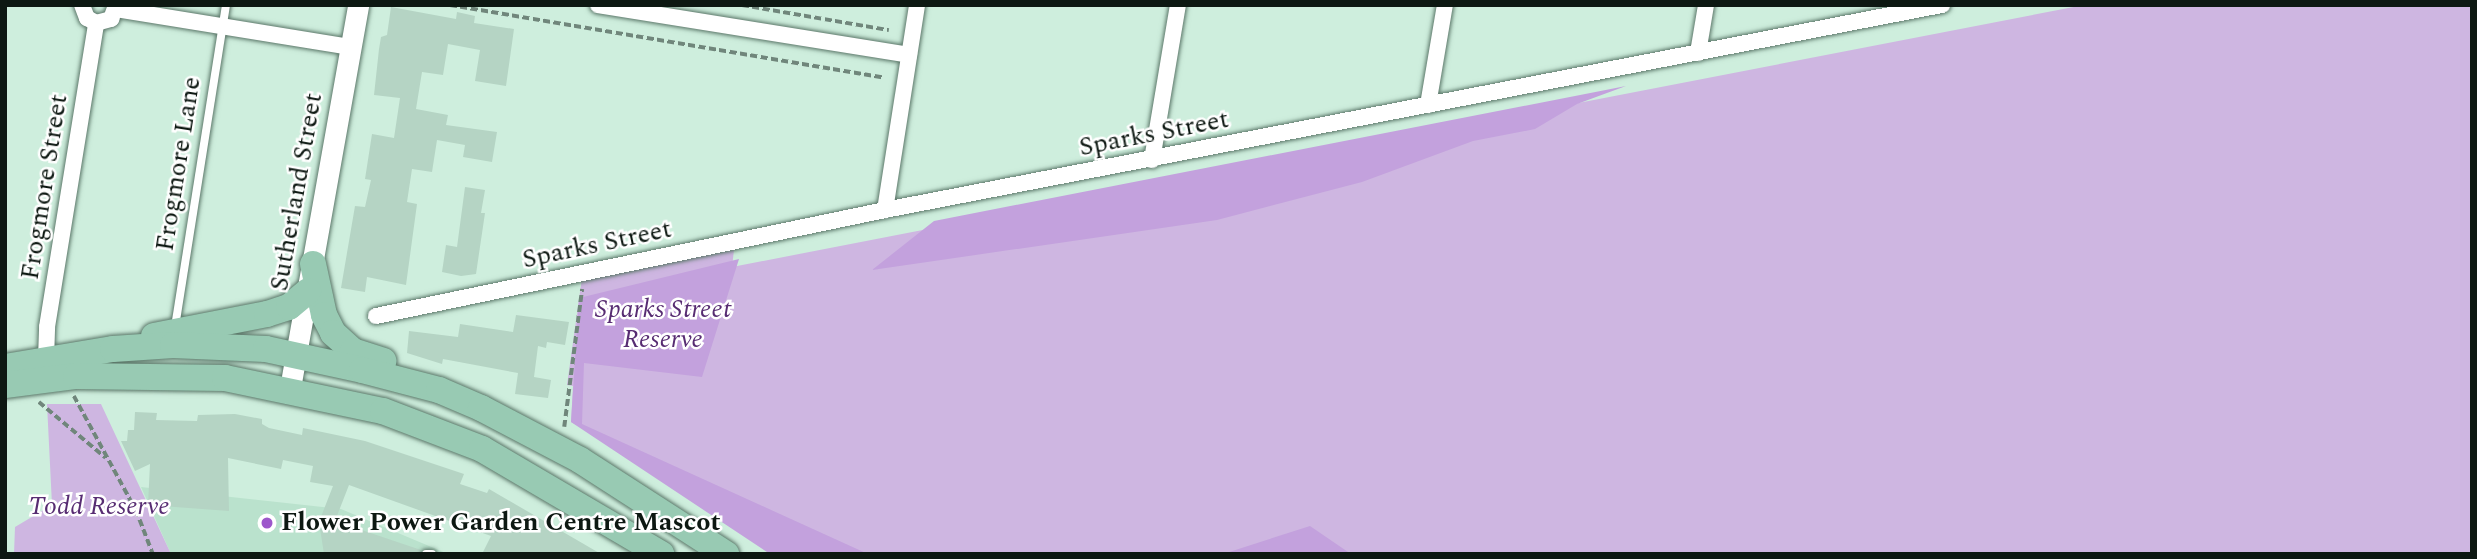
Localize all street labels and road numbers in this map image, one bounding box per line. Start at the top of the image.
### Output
street label: Frogmore Lane [150,75,208,253]
street label: Sutherland Street [264,91,330,293]
street label: Frogmore Street [15,92,75,282]
street label: Sparks Street [1077,104,1231,164]
street label: Sparks Street [520,214,674,276]

